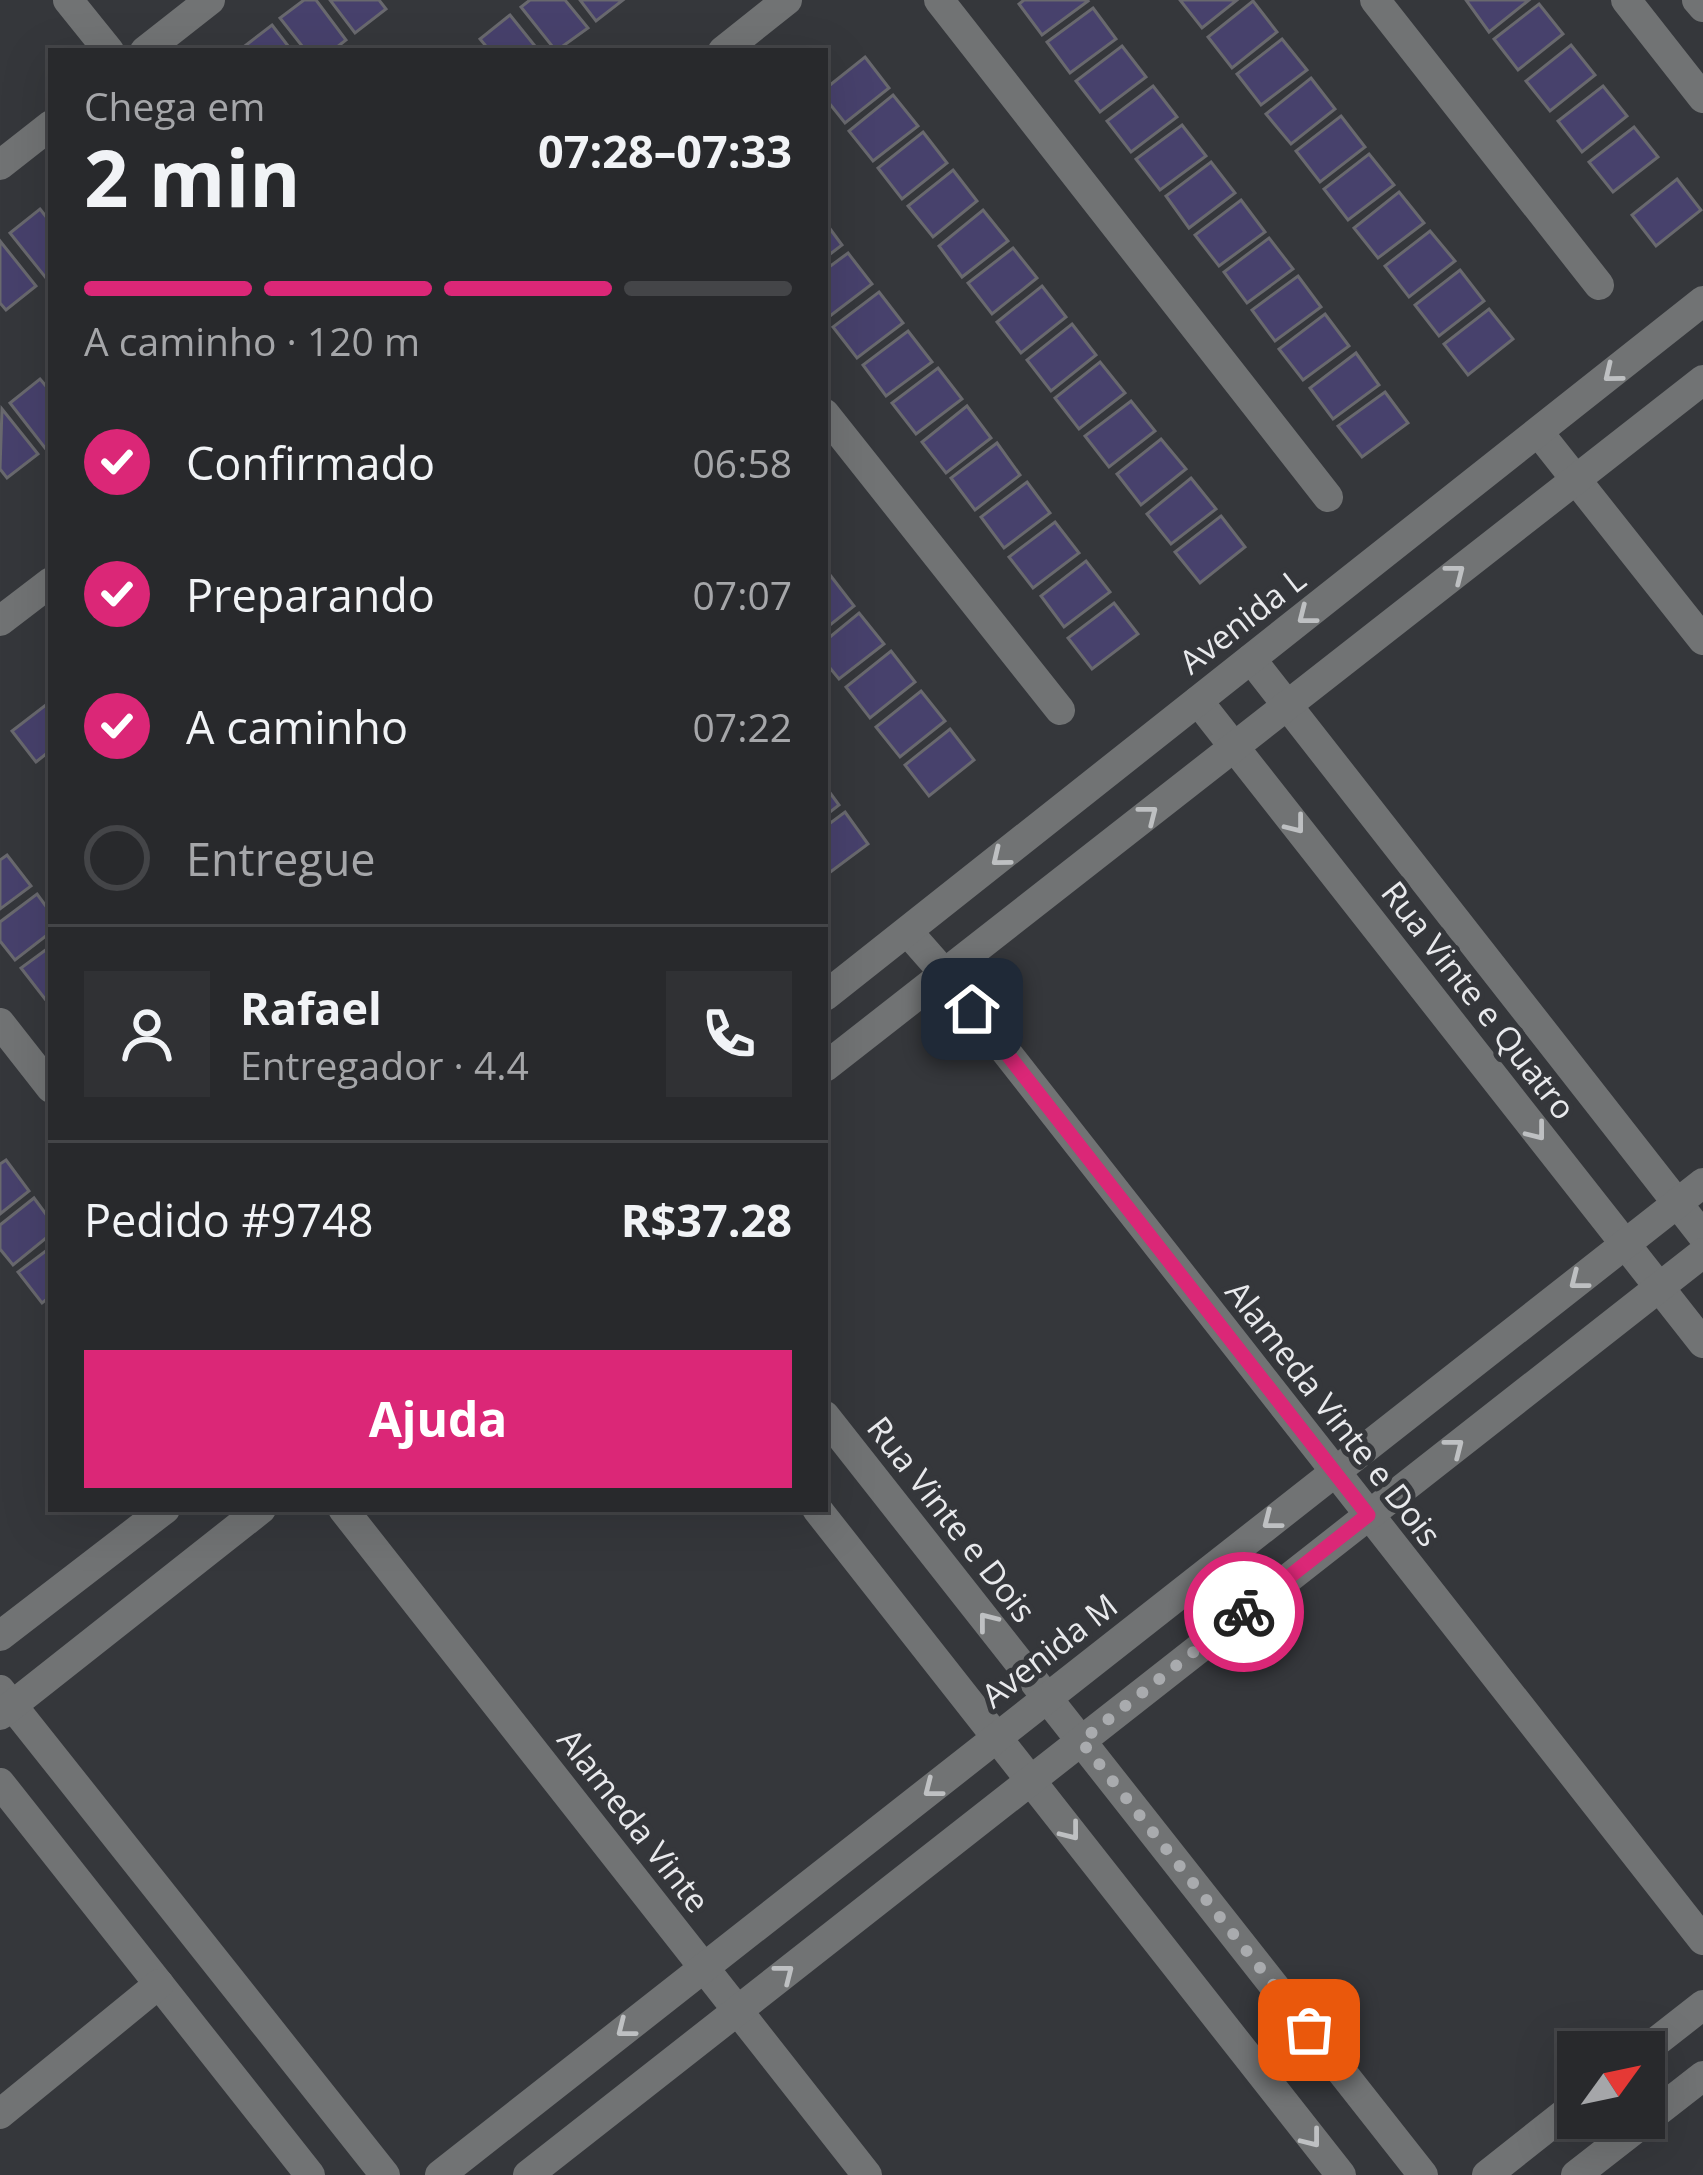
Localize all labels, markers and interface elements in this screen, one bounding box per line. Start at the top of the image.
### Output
text: Chega em [84,79,265,132]
text: 07:28–07:33 [538,120,792,181]
text: 2 min [84,124,301,230]
text: A caminho · 120 m [84,314,420,367]
one-way arrow [1603,360,1625,382]
icon: check [84,429,150,495]
text: Confirmado [186,432,435,493]
text: 06:58 [693,436,792,489]
street label: Avenida L [1170,556,1314,684]
icon: check [84,561,150,627]
text: Preparando [186,564,435,625]
one-way arrow [1442,566,1464,587]
text: 07:07 [693,568,792,621]
one-way arrow [1297,602,1319,623]
icon: check [84,693,150,759]
text: A caminho [186,696,408,757]
text: 07:22 [693,700,792,753]
one-way arrow [1135,807,1157,828]
one-way arrow [1282,812,1303,834]
text: Entregue [186,828,376,889]
one-way arrow [992,844,1014,866]
street label: Rua Vinte e Quatro [1372,871,1586,1129]
pin [921,958,1023,1060]
button: person [84,971,210,1097]
button: phone [666,971,792,1097]
icon: home [939,976,1005,1042]
text: Rafael [240,977,382,1038]
text: Entregador · 4.4 [240,1038,529,1091]
one-way arrow [1523,1119,1544,1141]
text: Pedido #9748 [84,1189,374,1250]
text: R$37.28 [621,1189,792,1250]
one-way arrow [1570,1267,1592,1288]
street label: Alameda Vinte e Dois [1216,1271,1452,1555]
button: Ajuda [84,1350,792,1488]
street label: Rua Vinte e Dois [857,1407,1047,1631]
one-way arrow [1441,1440,1463,1461]
one-way arrow [1263,1507,1285,1528]
courier [1184,1552,1304,1672]
icon: bike [1211,1579,1277,1645]
street label: Avenida M [972,1583,1126,1717]
one-way arrow [980,1613,1001,1635]
street label: Alameda Vinte [548,1719,720,1921]
one-way arrow [923,1775,945,1796]
one-way arrow [1057,1819,1078,1841]
one-way arrow [771,1966,793,1987]
pin [1258,1979,1360,2081]
icon: bag [1276,1997,1342,2063]
one-way arrow [616,2015,638,2037]
north arrow [1557,2031,1665,2139]
map controls [1557,2031,1665,2139]
one-way arrow [1298,2125,1319,2147]

